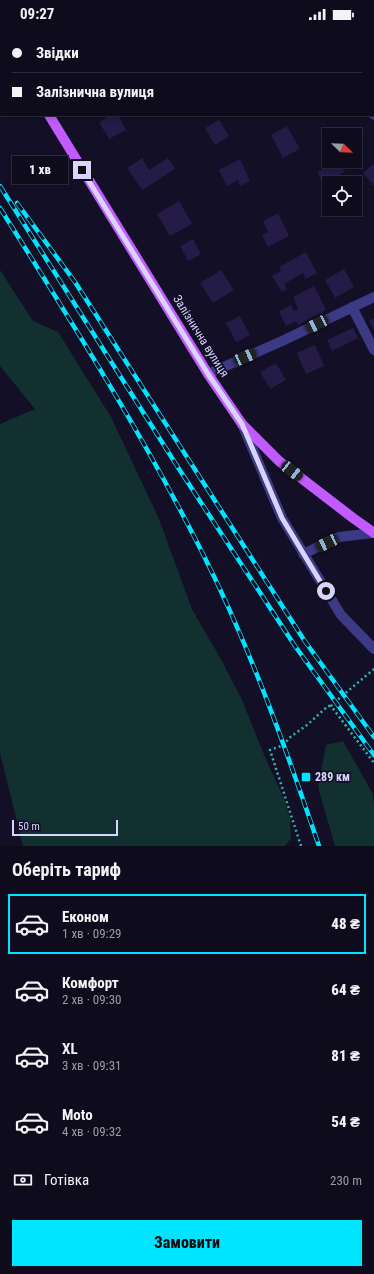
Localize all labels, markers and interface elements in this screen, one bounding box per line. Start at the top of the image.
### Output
text: 09:27 [20,5,54,23]
text: Звідки [36,44,79,62]
text: Залізнична вулиця [36,83,154,101]
north arrow [322,128,362,168]
map controls [322,128,362,216]
callout: 1 хв [12,156,68,184]
route end [73,161,91,179]
text: 1 хв [29,162,51,177]
button: locate [322,176,362,216]
street label: Залізнична вулиця [170,292,232,380]
car [304,313,330,335]
car [232,347,258,367]
car [279,459,305,483]
car [314,532,340,554]
route start [317,582,335,600]
place label: 289 км [315,770,350,784]
marker: 289 км [300,771,312,783]
scale bar [12,818,118,837]
text: 50 m [18,820,40,833]
text: Оберіть тариф [12,859,121,880]
icon: car [14,906,50,942]
text: Економ [62,908,109,926]
text: 48 ₴ [331,915,360,933]
text: 1 хв · 09:29 [62,926,122,941]
icon: car [14,972,50,1008]
text: Комфорт [62,974,119,992]
text: 64 ₴ [331,981,360,999]
text: 2 хв · 09:30 [62,992,122,1007]
icon: car [14,1038,50,1074]
text: XL [62,1040,78,1058]
text: 81 ₴ [331,1047,360,1065]
text: 3 хв · 09:31 [62,1058,122,1073]
icon: car [14,1104,50,1140]
text: Moto [62,1106,93,1124]
text: 54 ₴ [331,1113,360,1131]
text: 4 хв · 09:32 [62,1124,122,1139]
icon: cash [12,1169,34,1191]
text: Готівка [44,1171,89,1189]
text: 230 m [330,1173,362,1188]
button: Замовити [12,1220,362,1266]

